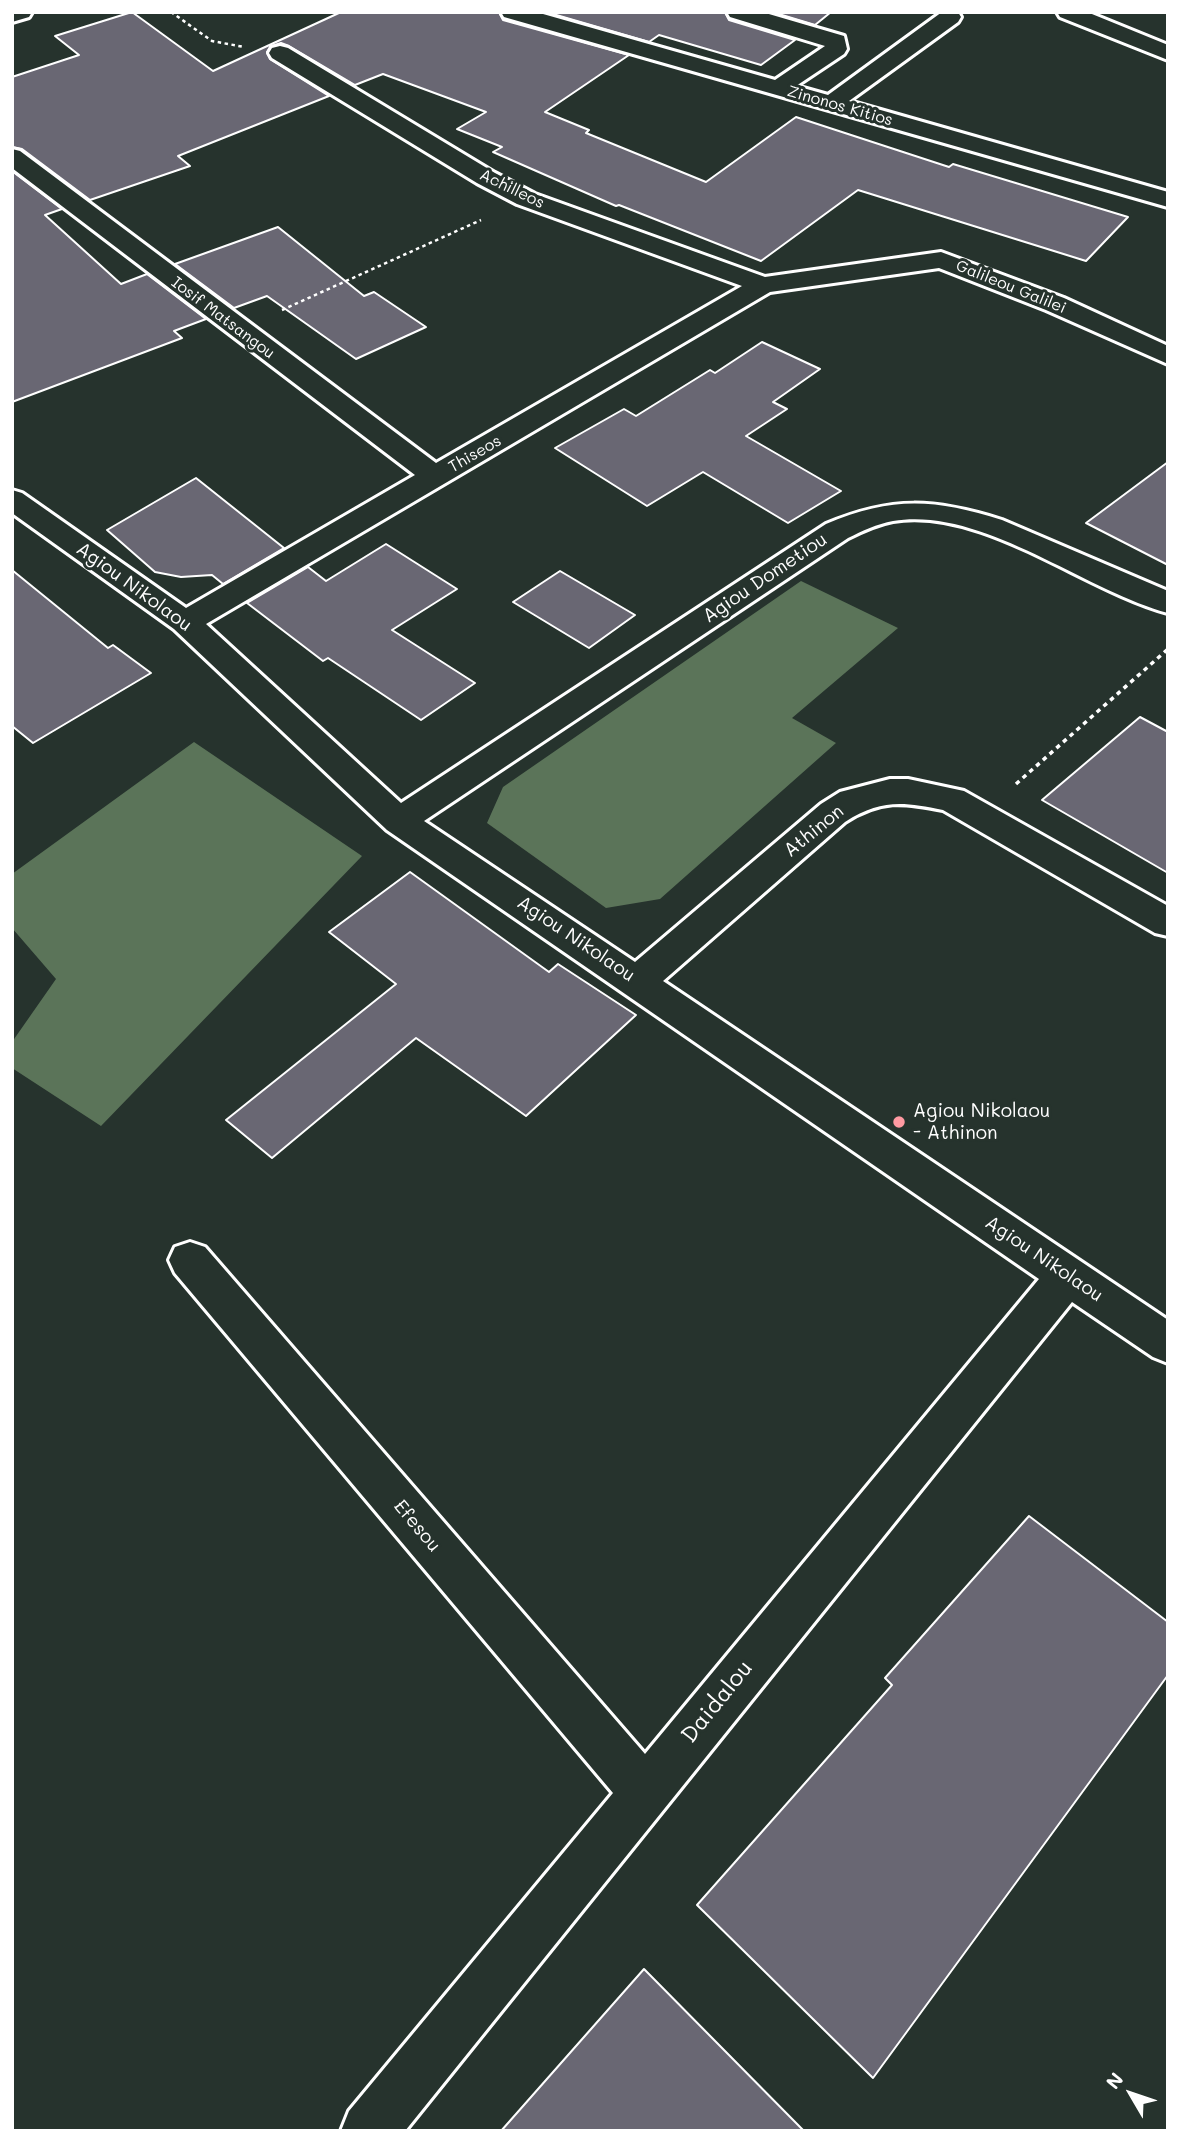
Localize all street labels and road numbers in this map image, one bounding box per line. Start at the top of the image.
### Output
street label: Zinonos Kitios [785,82,895,130]
street label: Achilleos [477,165,547,213]
street label: Galileou Galilei [953,256,1069,318]
street label: Iosif Matsangou [168,273,278,363]
street label: Thiseos [445,431,505,477]
street label: Agiou Dometiou [699,528,831,628]
street label: Agiou Nikolaou [72,537,196,637]
street label: Athinon [779,800,849,862]
street label: Agiou Nikolaou [513,891,639,987]
street label: Agiou Nikolaou [981,1211,1107,1307]
street label: Efesou [389,1495,445,1557]
street label: Daidalou [675,1655,759,1749]

